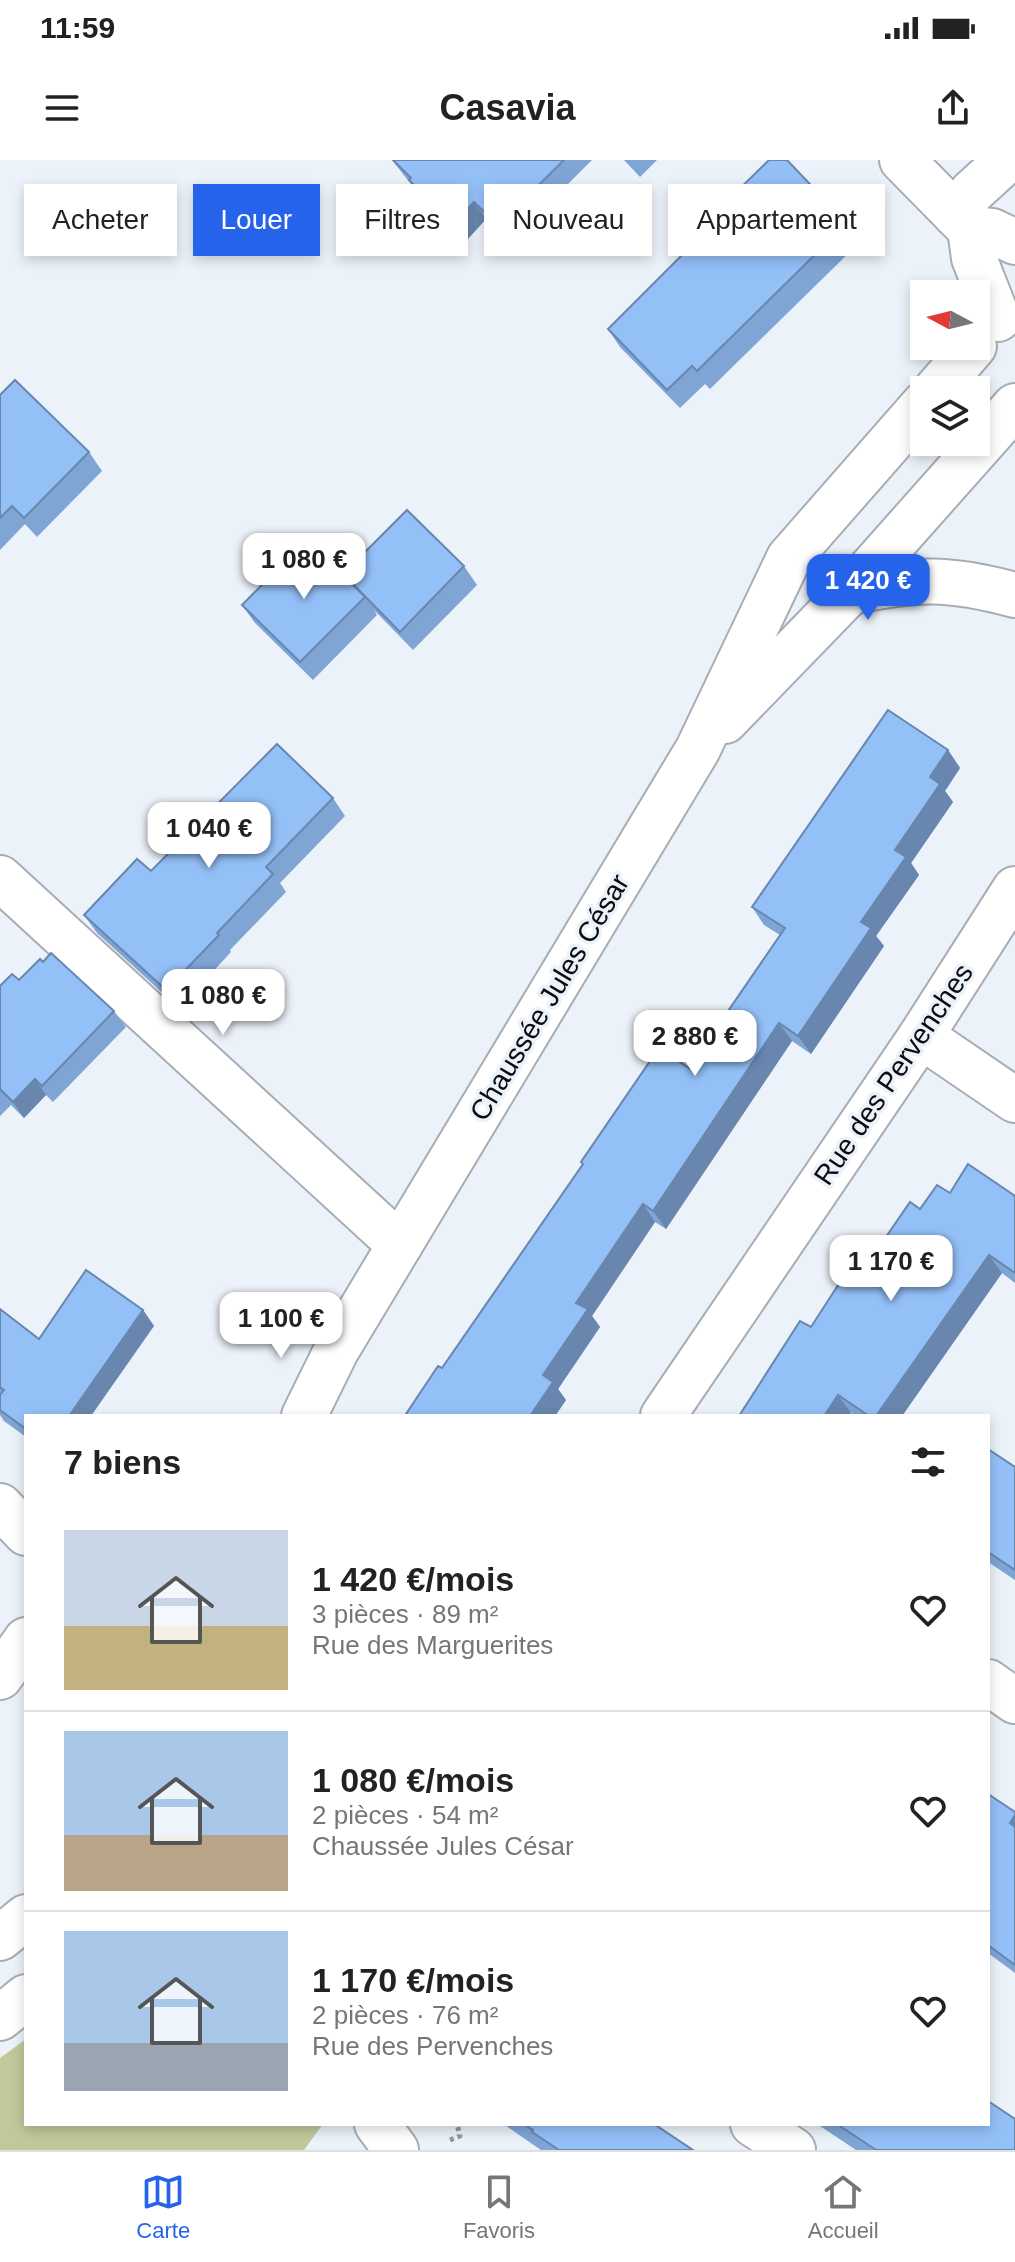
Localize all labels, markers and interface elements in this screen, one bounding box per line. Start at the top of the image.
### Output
text: 11:59 [40,11,115,44]
icon: menu [40,86,84,130]
icon: share [931,86,975,130]
text: Casavia [439,87,576,128]
chip: Acheter [24,184,177,256]
chip: Louer [193,184,320,256]
chip: Filtres [336,184,468,256]
chip: Nouveau [484,184,652,256]
chip: Appartement [668,184,885,256]
north arrow [910,280,990,360]
map controls [910,280,990,456]
button: layers [910,376,990,456]
pin: 1 080 € [230,533,378,601]
text: 1 080 € [261,544,347,574]
pin: 1 420 € [794,554,942,622]
text: 1 420 € [825,565,911,595]
pin: 1 040 € [135,802,283,870]
text: 1 040 € [166,813,252,843]
street label: Chaussée Jules César [464,869,635,1126]
street label: Rue des Pervenches [808,958,979,1191]
pin: 1 080 € [149,969,297,1037]
text: 1 080 € [180,980,266,1010]
pin: 2 880 € [621,1010,769,1078]
text: 2 880 € [652,1021,738,1051]
pin: 1 170 € [817,1235,965,1303]
text: 1 170 € [848,1246,934,1276]
pin: 1 100 € [207,1292,355,1360]
text: 1 100 € [238,1303,324,1333]
icon: filters [906,1440,950,1484]
text: 7 biens [64,1443,181,1481]
text: 1 420 €/mois [312,1560,514,1598]
icon: home [128,1562,224,1658]
icon: heart [906,1588,950,1632]
text: 3 pièces · 89 m² [312,1599,498,1629]
text: Rue des Marguerites [312,1630,553,1660]
text: 1 080 €/mois [312,1761,514,1799]
icon: home [128,1763,224,1859]
icon: heart [906,1789,950,1833]
text: 2 pièces · 54 m² [312,1800,498,1830]
text: Chaussée Jules César [312,1831,574,1861]
text: 1 170 €/mois [312,1961,514,1999]
icon: home [128,1963,224,2059]
icon: heart [906,1989,950,2033]
text: 2 pièces · 76 m² [312,2000,498,2030]
text: Rue des Pervenches [312,2031,553,2061]
tab: Carte [136,2170,190,2244]
tab: Favoris [463,2170,535,2244]
tab: Accueil [808,2170,879,2244]

